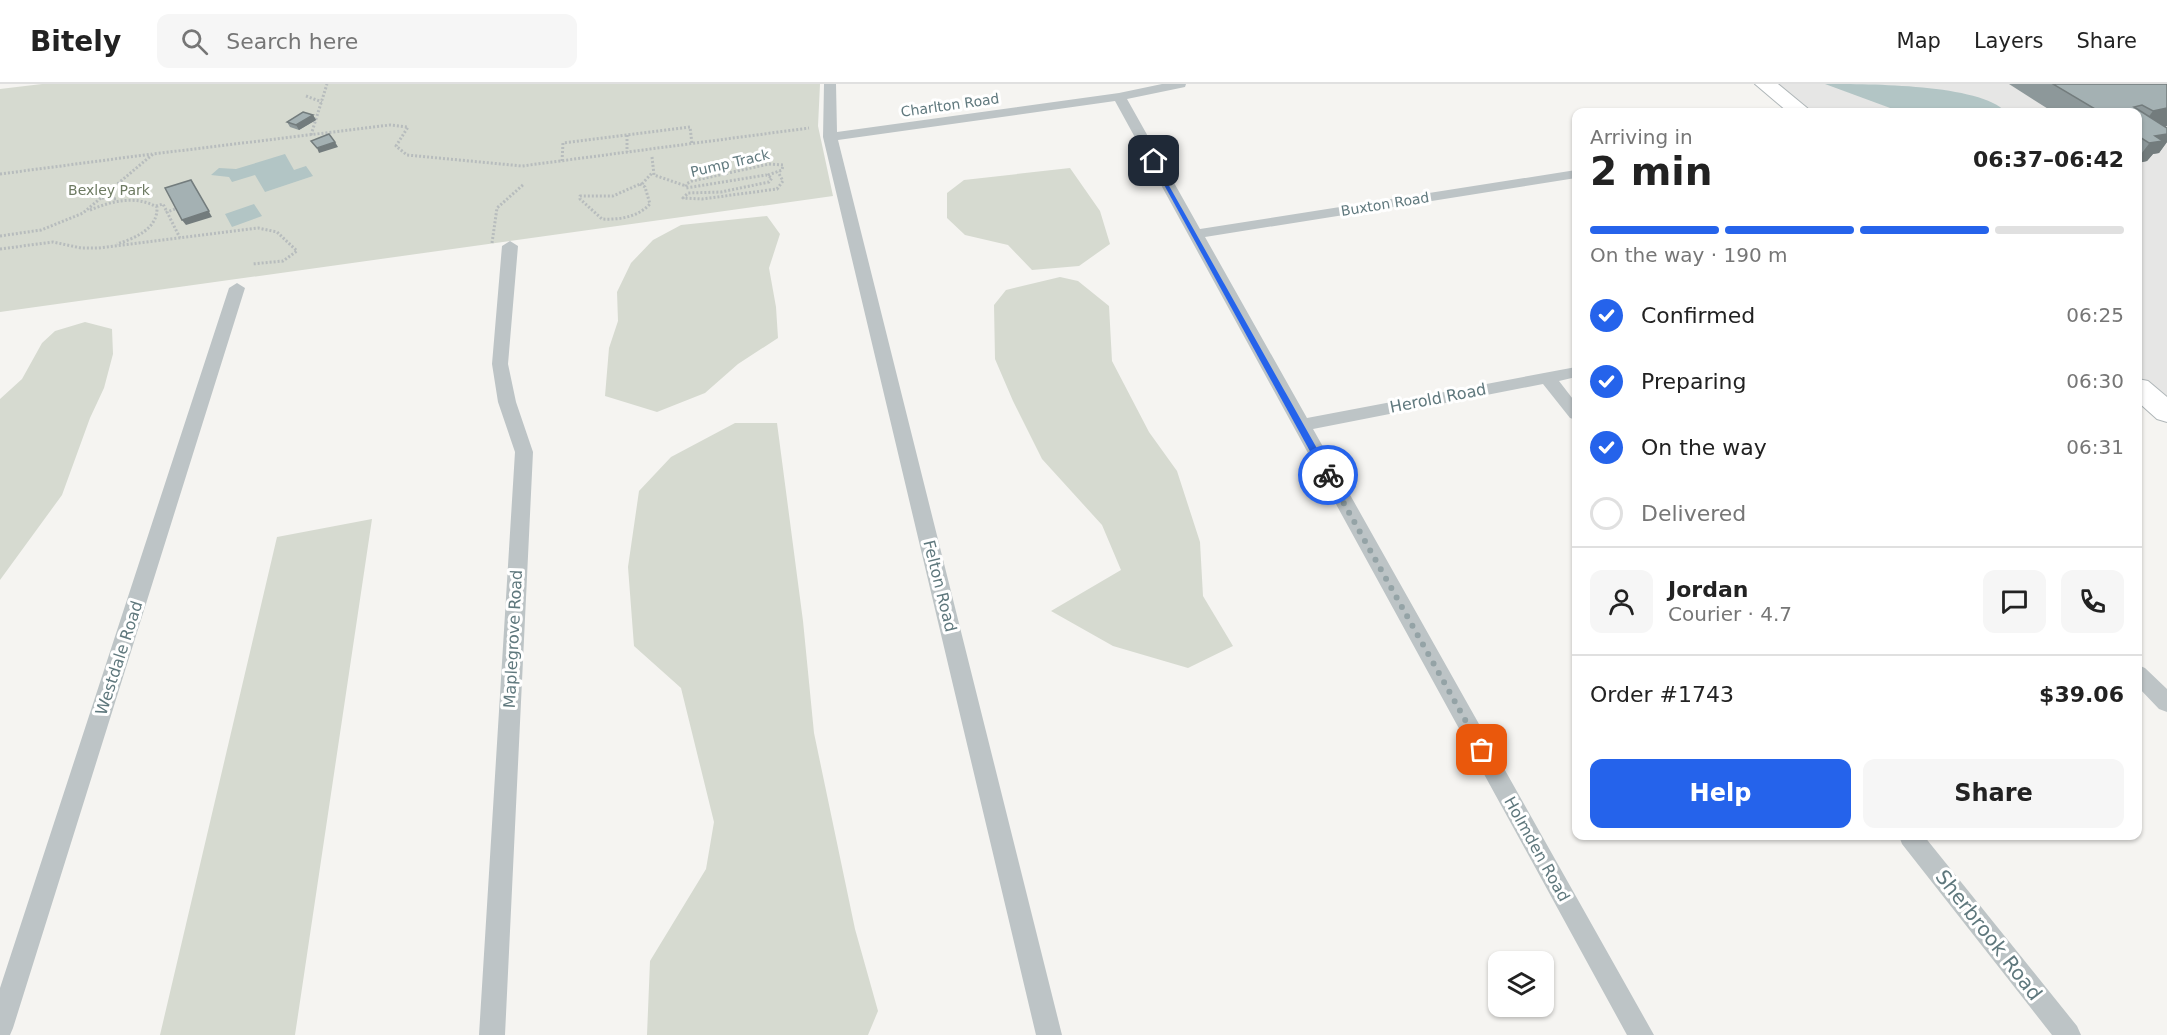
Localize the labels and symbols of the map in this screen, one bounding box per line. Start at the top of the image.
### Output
street label: Charlton Road [900,90,1000,120]
pin [1128,135,1179,186]
street label: Pump Track [689,146,772,180]
park label: Bexley Park [68,182,151,198]
street label: Buxton Road [1340,189,1430,219]
street label: Herold Road [1388,379,1488,417]
courier [1298,445,1358,505]
street label: Felton Road [919,538,961,634]
street label: Maplegrove Road [500,569,526,709]
street label: Westdale Road [92,599,146,717]
pin [1456,724,1507,775]
street label: Holmden Road [1500,793,1574,905]
street label: Sherbrook Road [1931,865,2047,1005]

